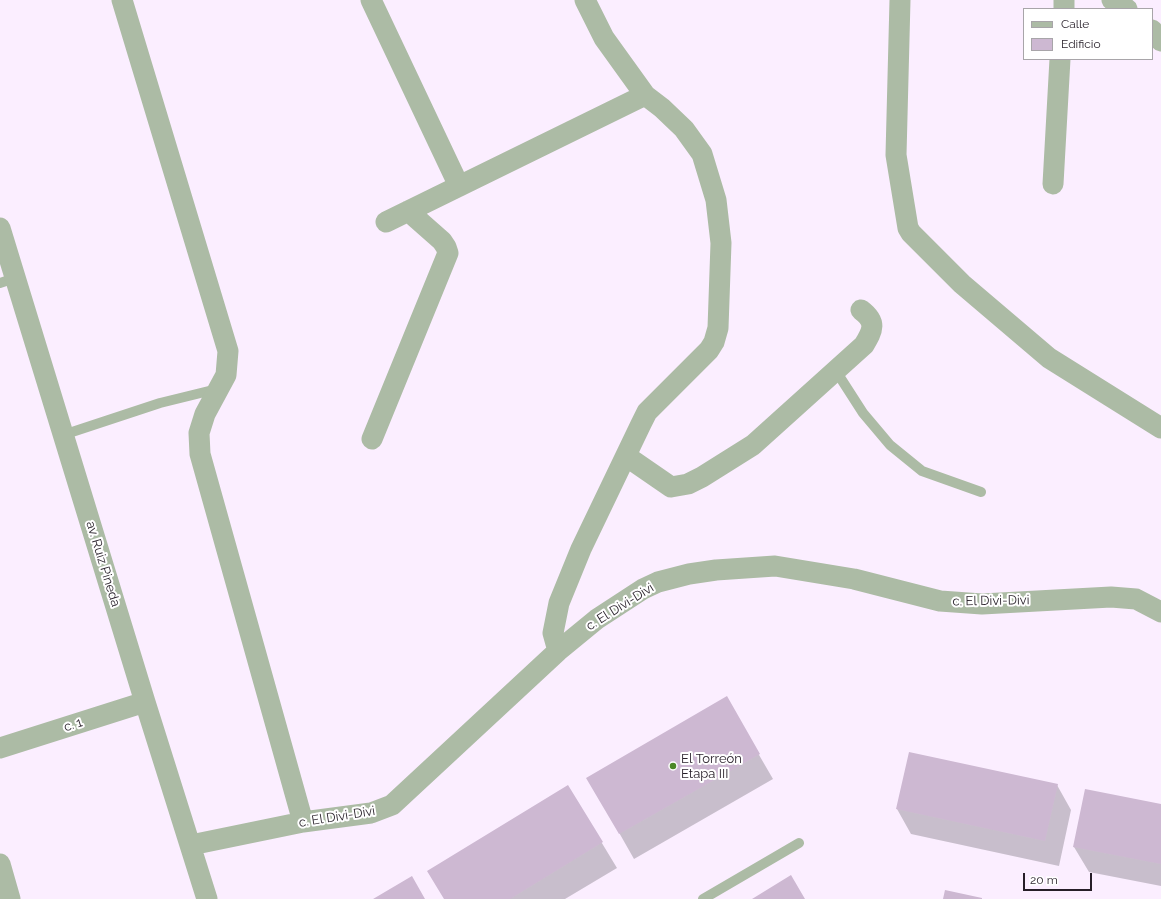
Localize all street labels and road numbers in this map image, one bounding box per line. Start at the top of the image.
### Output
street label: av. Ruiz Pineda [83,519,123,609]
street label: c. El Divi-Divi [583,580,657,634]
street label: c. El Divi-Divi [952,593,1030,609]
street label: c. 1 [62,715,84,735]
street label: c. El Divi-Divi [298,803,376,831]

